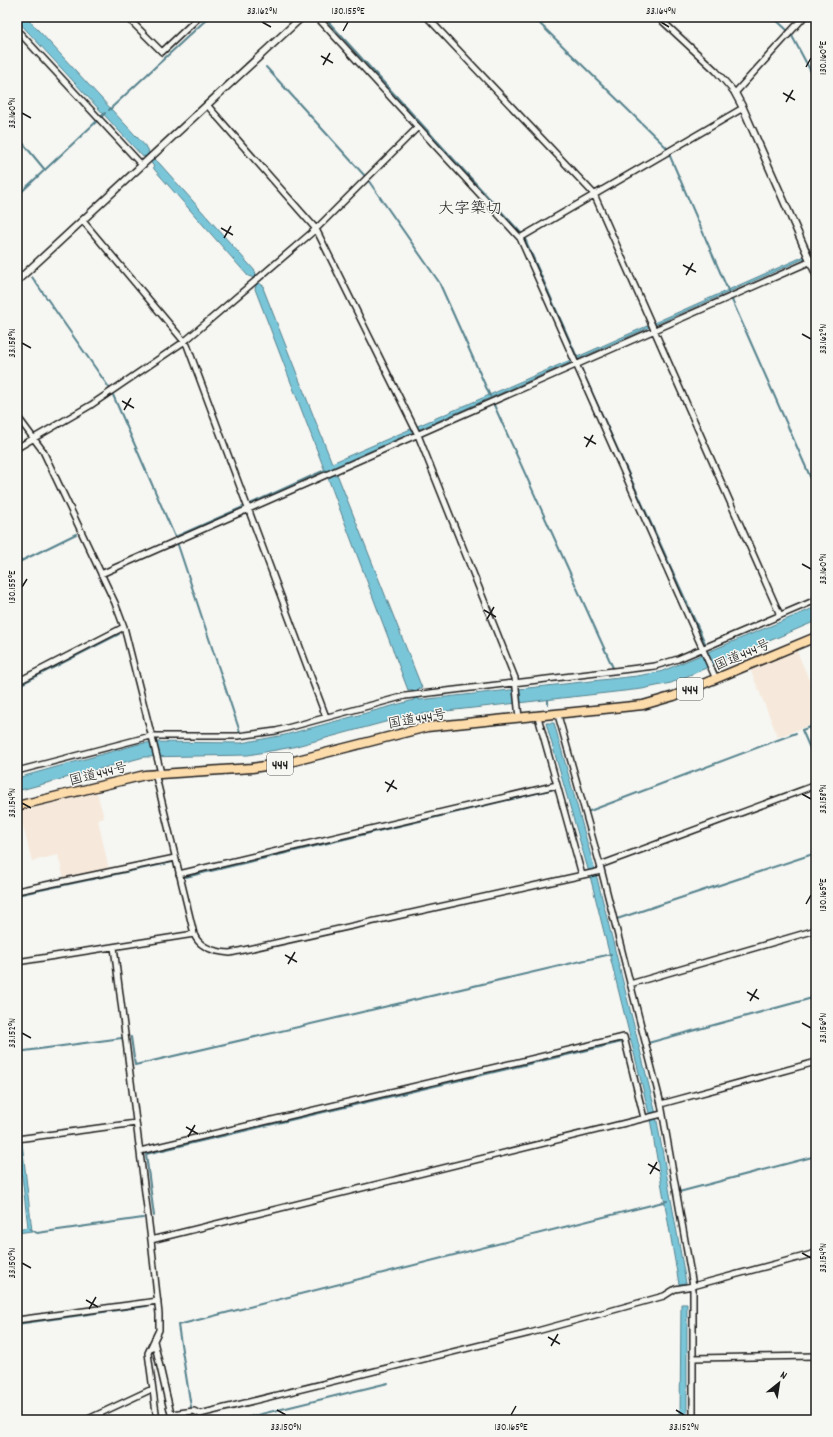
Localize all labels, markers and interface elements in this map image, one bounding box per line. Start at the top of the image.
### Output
text: 33.162°N [247,5,277,19]
text: 130.155°E [332,5,365,19]
text: 33.164°N [646,5,676,19]
text: 130.160°E [817,41,831,75]
text: 33.160°N [6,97,20,129]
district label: 大字築切 [438,198,502,221]
text: 33.162°N [817,324,831,354]
text: 33.158°N [6,328,20,358]
text: 33.160°N [817,553,831,585]
text: 130.155°E [6,570,20,603]
street label: 国道444号 [712,635,774,677]
road number: 444 [677,678,703,700]
street label: 国道444号 [386,705,448,735]
road number: 444 [267,753,293,775]
street label: 国道444号 [67,758,130,792]
text: 33.158°N [817,784,831,814]
text: 33.154°N [6,788,20,818]
text: 130.165°E [817,878,831,912]
text: 33.156°N [817,1013,831,1043]
text: 33.152°N [6,1018,20,1048]
text: 33.154°N [817,1243,831,1273]
text: 33.150°N [6,1247,20,1278]
north arrow [759,1363,799,1403]
text: N [777,1368,790,1385]
text: 33.150°N [271,1421,302,1435]
text: 130.165°E [494,1421,528,1435]
text: 33.152°N [669,1421,699,1435]

